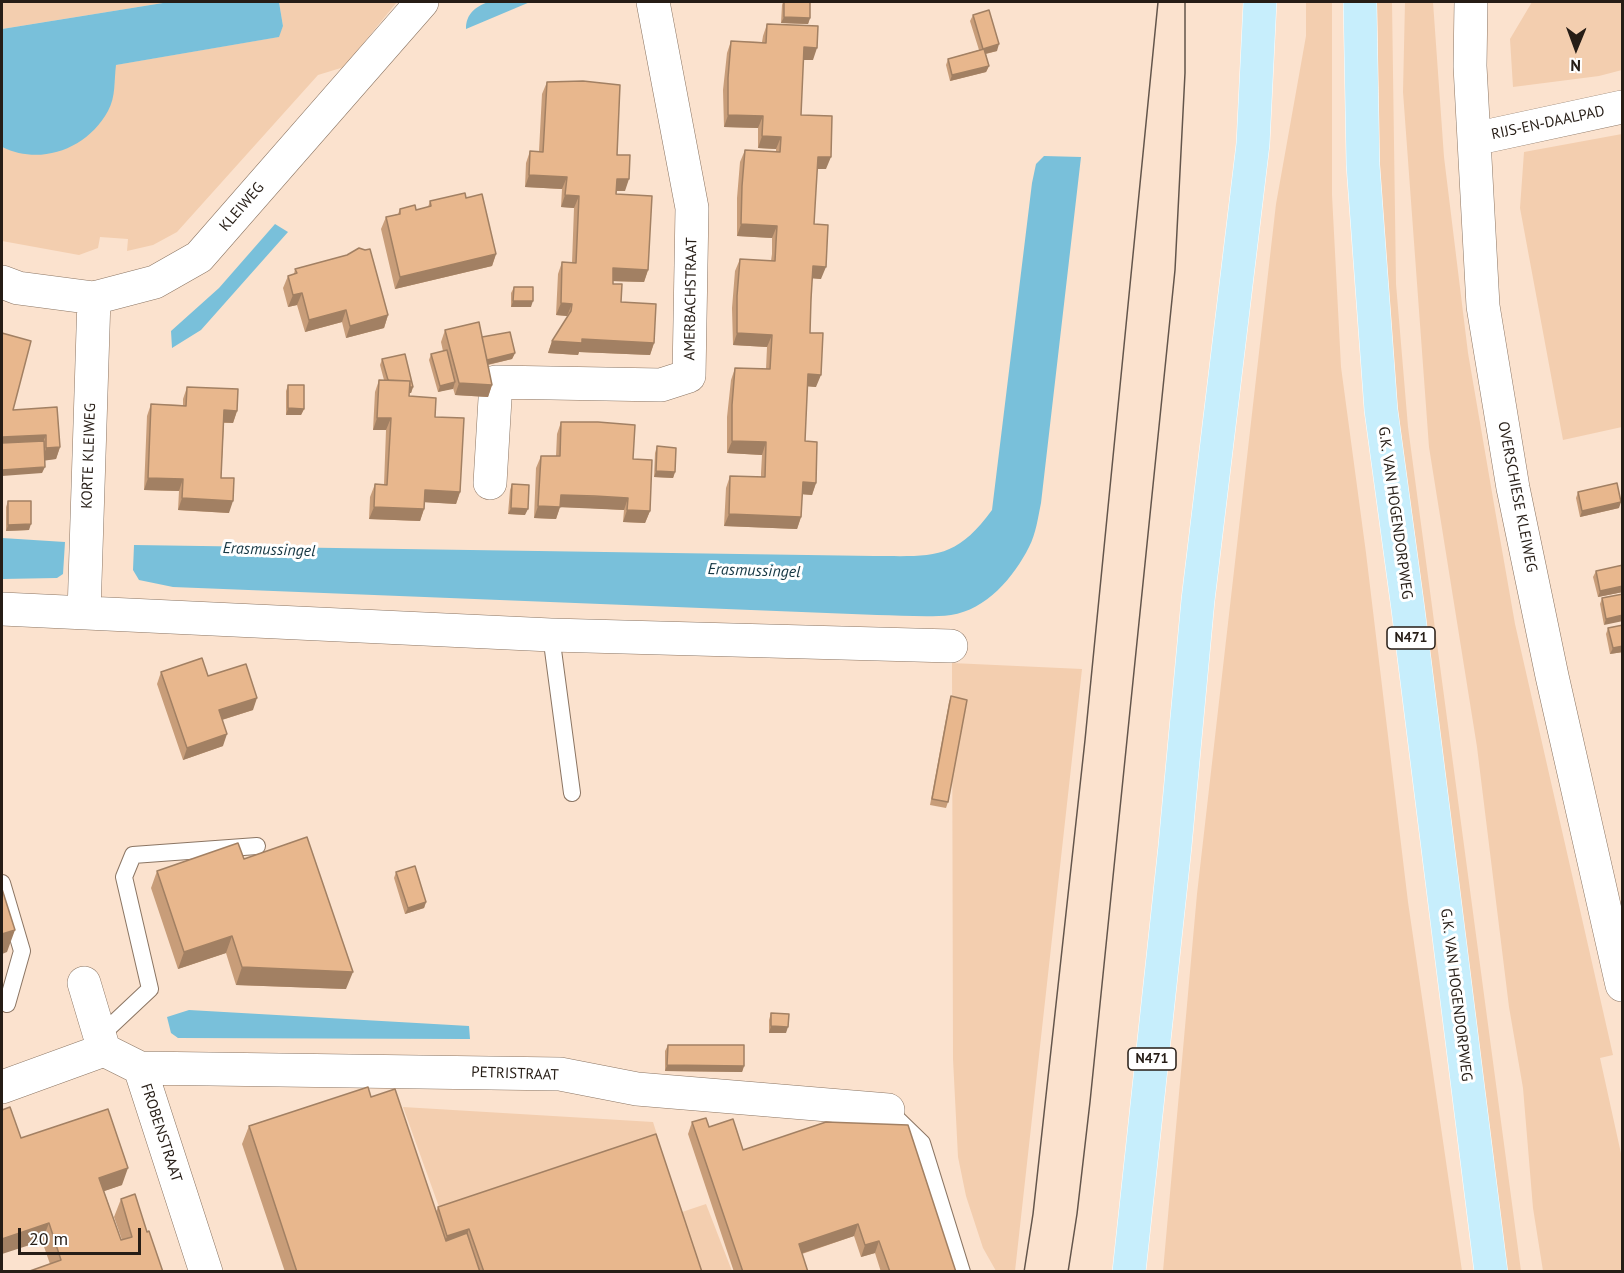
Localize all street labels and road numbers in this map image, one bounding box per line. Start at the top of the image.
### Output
street label: RIJS-EN-DAALPAD [1490,102,1606,144]
street label: KLEIWEG [216,179,268,235]
street label: AMERBACHSTRAAT [681,237,701,361]
street label: KORTE KLEIWEG [78,403,100,509]
street label: OVERSCHIESE KLEIWEG [1494,420,1540,574]
street label: G.K. VAN HOGENDORPWEG [1374,426,1416,600]
road number: N471 [1387,627,1435,649]
street label: G.K. VAN HOGENDORPWEG [1436,907,1476,1083]
road number: N471 [1128,1048,1176,1070]
street label: PETRISTRAAT [471,1063,559,1085]
street label: FROBENSTRAAT [137,1081,185,1185]

